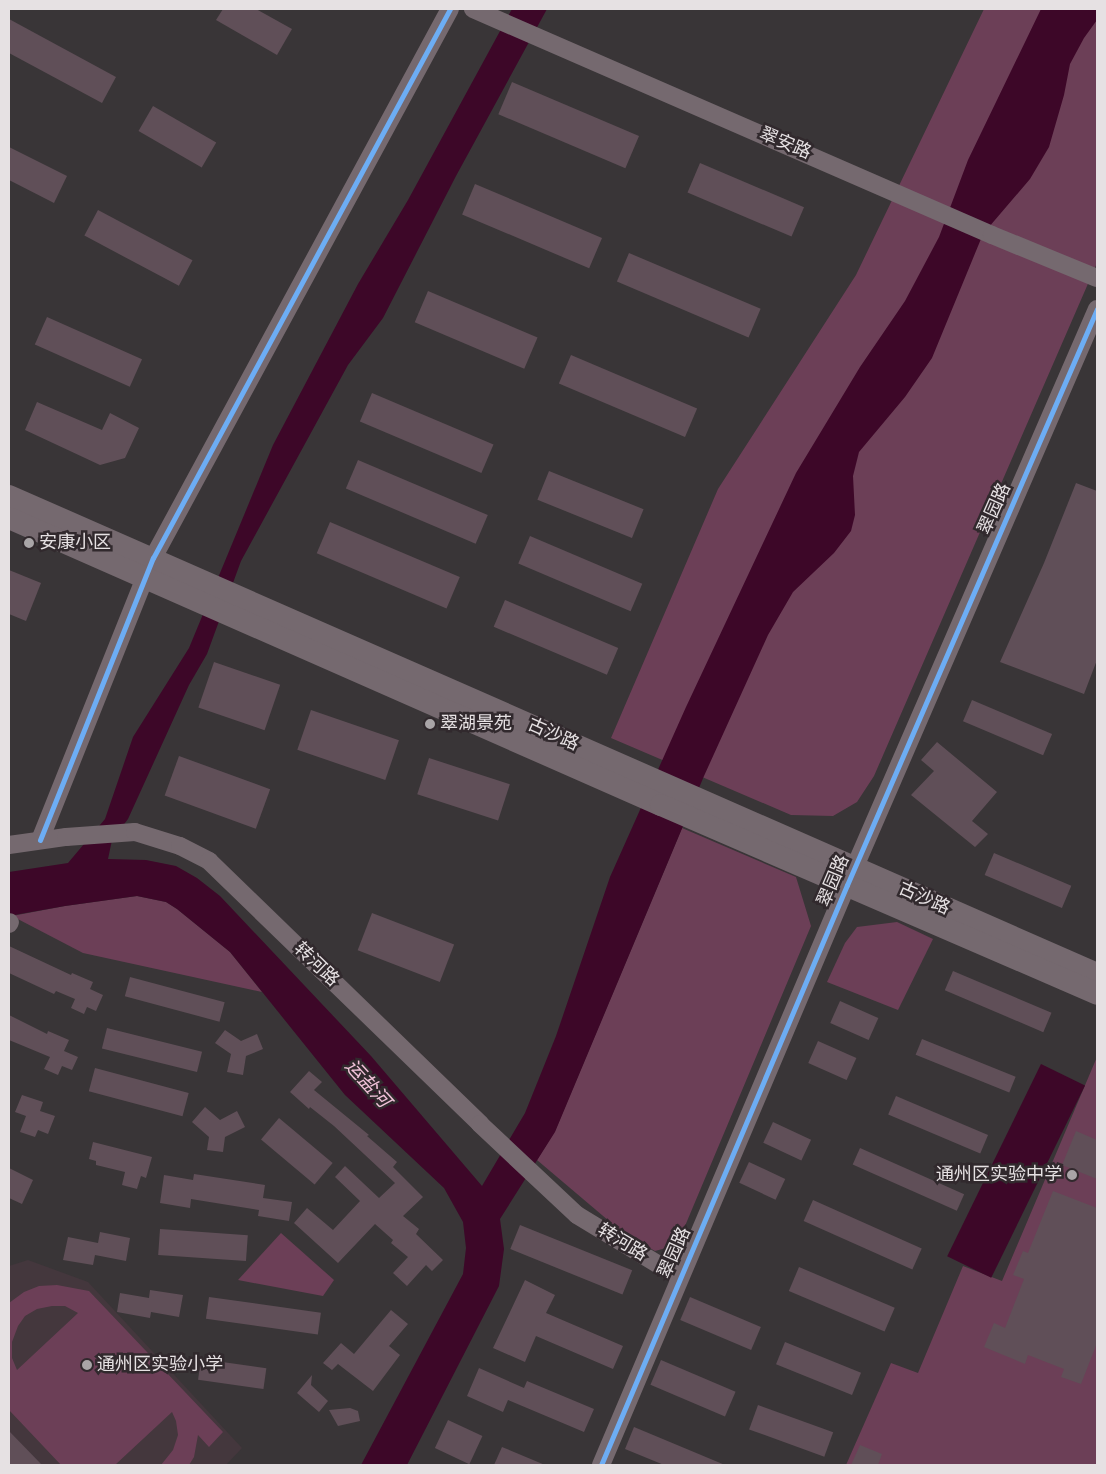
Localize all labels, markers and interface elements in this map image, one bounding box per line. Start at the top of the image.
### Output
street label: 翠安路 [756,124,814,164]
street label: 翠园路 [974,480,1016,538]
place label: 安康小区 [39,532,111,554]
marker: 安康小区 [23,537,35,549]
place label: 翠湖景苑 [440,713,512,735]
street label: 古沙路 [524,714,582,756]
marker: 翠湖景苑 [424,718,436,730]
street label: 翠园路 [814,852,854,910]
street label: 古沙路 [895,878,953,920]
street label: 转河路 [289,938,343,992]
water label: 运盐河 [339,1055,395,1113]
place label: 通州区实验中学 [936,1164,1062,1186]
marker: 通州区实验中学 [1066,1169,1078,1181]
street label: 转河路 [593,1220,651,1266]
street label: 翠园路 [654,1224,696,1282]
place label: 通州区实验小学 [97,1354,223,1376]
marker: 通州区实验小学 [81,1359,93,1371]

